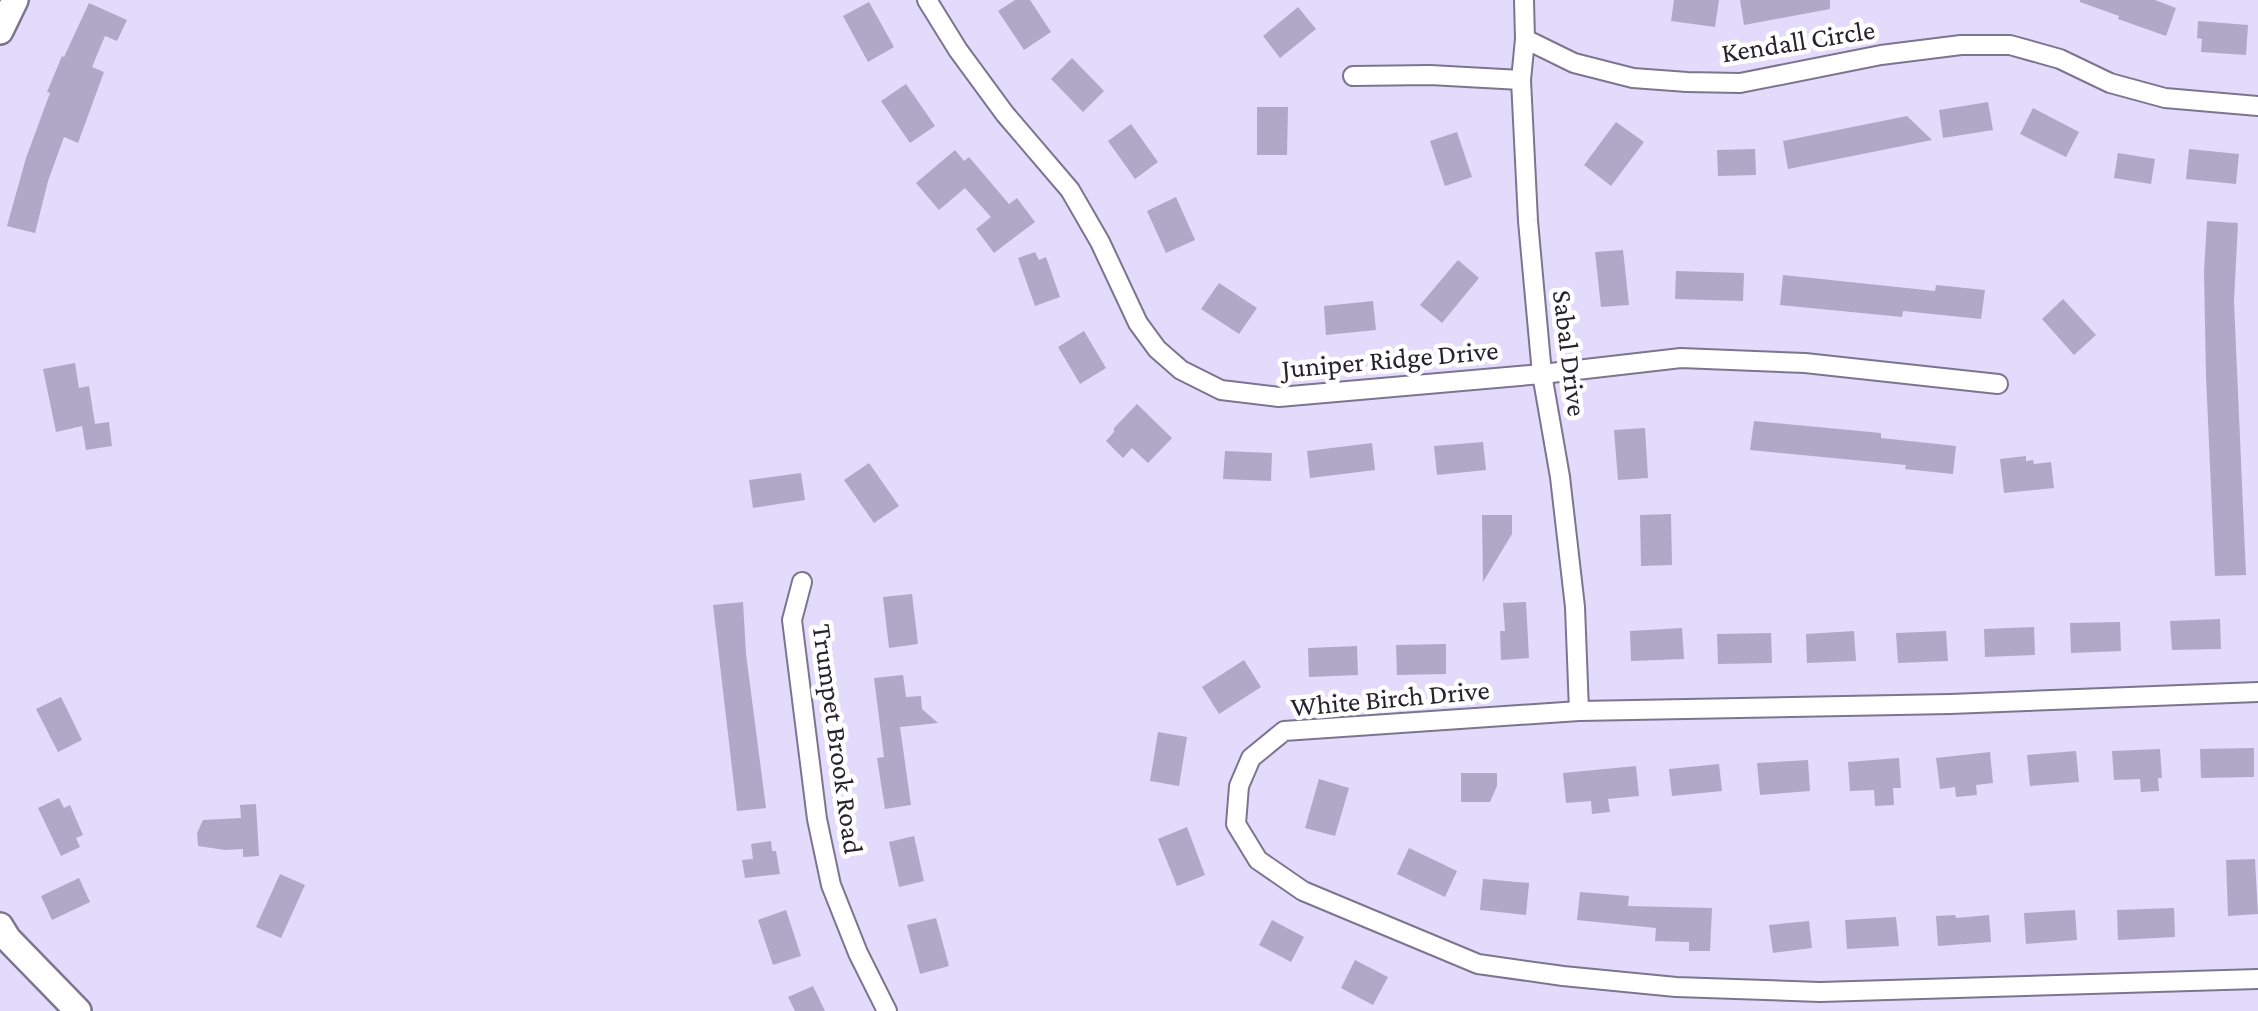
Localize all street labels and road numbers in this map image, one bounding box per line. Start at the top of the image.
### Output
street label: Kendall Circle [1719,14,1877,68]
street label: Sabal Drive [1547,288,1593,418]
street label: Juniper Ridge Drive [1277,334,1500,384]
street label: Trumpet Brook Road [807,622,870,856]
street label: White Birch Drive [1289,674,1491,722]

